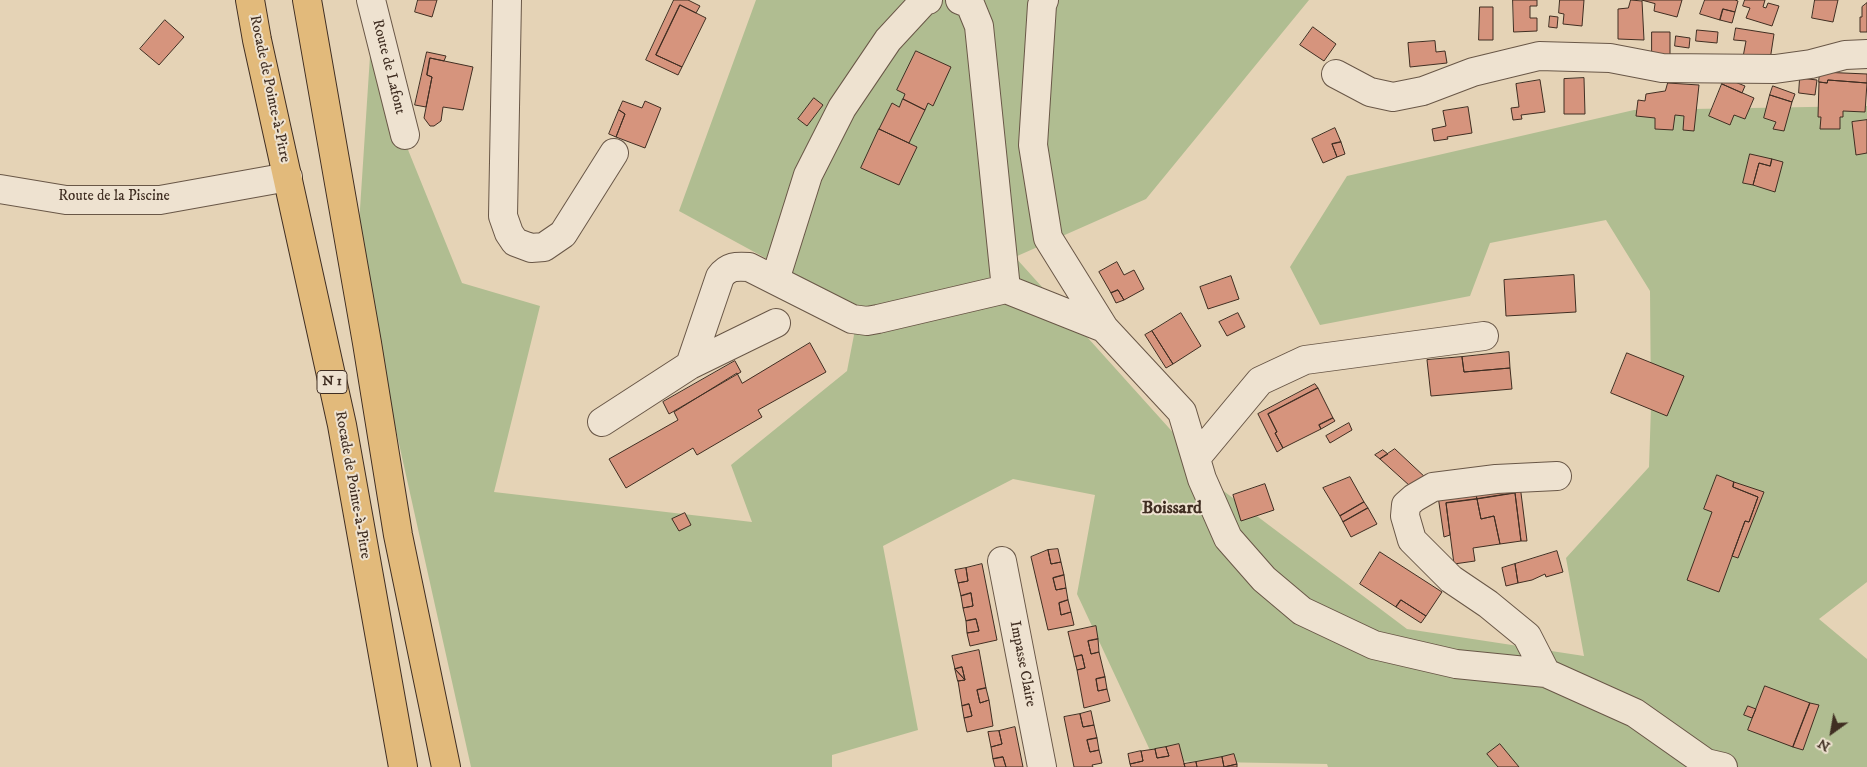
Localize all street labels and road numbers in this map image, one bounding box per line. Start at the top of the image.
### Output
street label: Rocade de Pointe-à-Pitre [245,14,293,164]
street label: Route de Lafont [367,18,409,116]
street label: Route de la Piscine [58,188,170,206]
road number: N 1 [317,371,347,394]
street label: Rocade de Pointe-à-Pitre [330,410,374,560]
street label: Impasse Claire [1005,619,1039,709]

